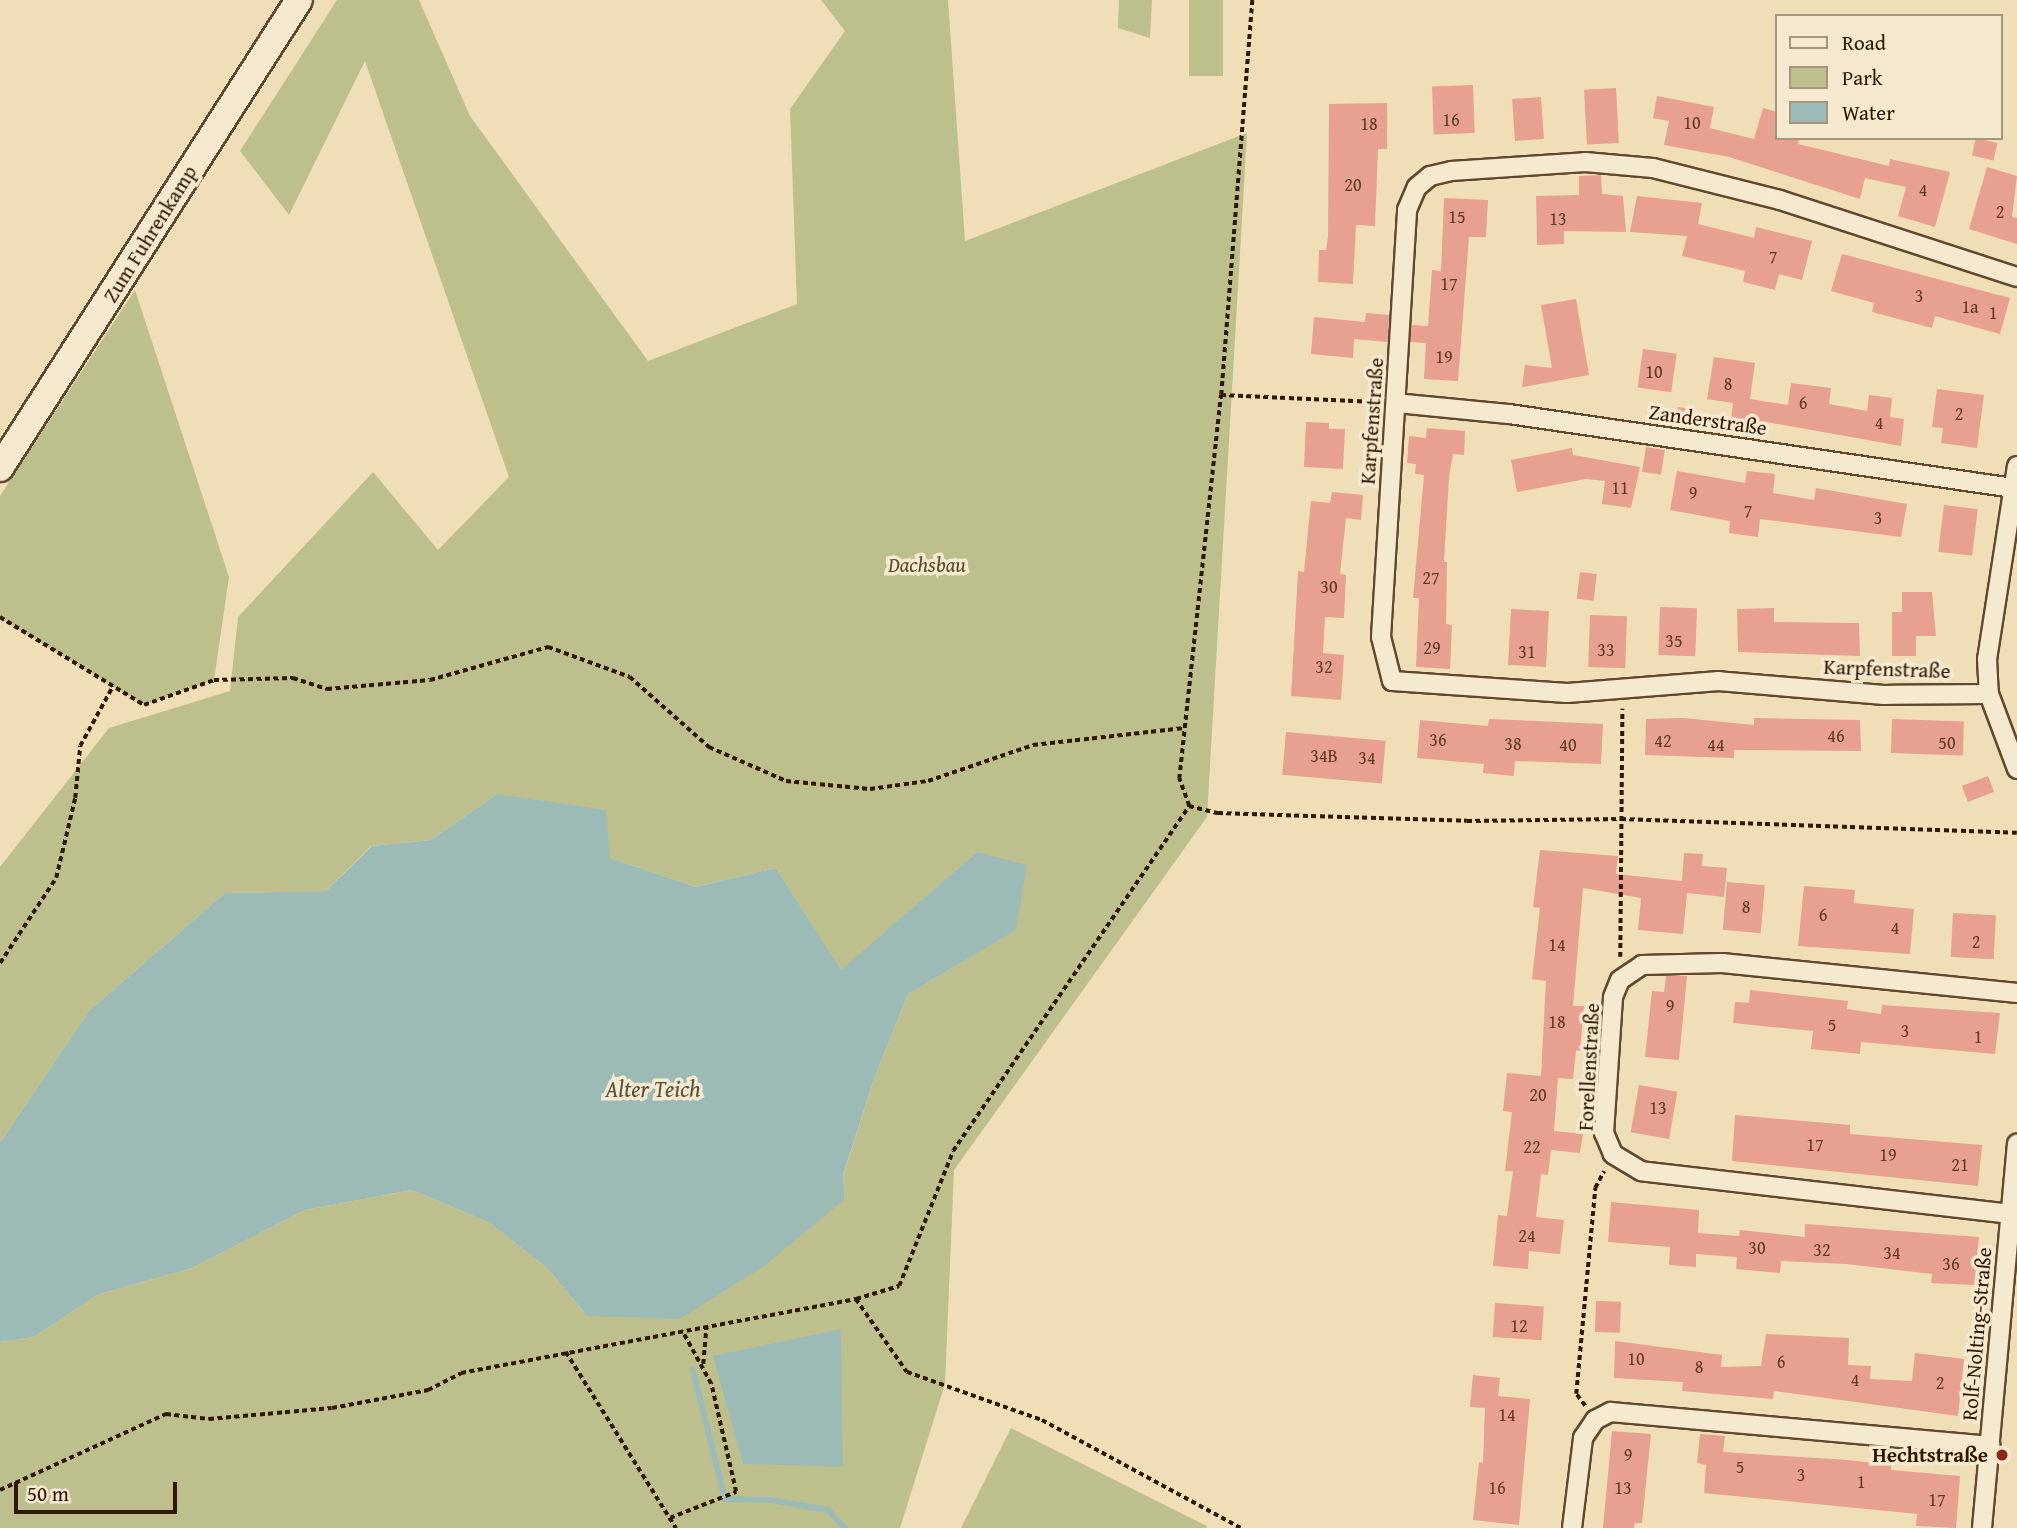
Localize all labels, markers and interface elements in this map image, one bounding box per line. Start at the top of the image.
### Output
legend [1776,14,2003,140]
text: Road [1842,27,1886,58]
text: Park [1842,62,1883,93]
text: Water [1842,97,1895,128]
house number: 16 [1442,109,1460,131]
house number: 10 [1683,112,1701,134]
house number: 18 [1360,113,1378,135]
street label: Zum Fuhrenkamp [98,161,202,307]
house number: 20 [1344,174,1362,196]
house number: 4 [1919,179,1927,201]
house number: 2 [1996,201,2004,223]
house number: 15 [1448,206,1466,228]
house number: 13 [1549,208,1567,230]
house number: 7 [1769,246,1777,268]
house number: 17 [1440,273,1458,295]
house number: 3 [1915,285,1923,307]
house number: 1a [1961,296,1979,318]
house number: 1 [1989,302,1997,324]
house number: 19 [1435,346,1453,368]
street label: Karpfenstraße [1355,357,1389,485]
house number: 10 [1645,361,1663,383]
house number: 8 [1724,373,1732,395]
house number: 6 [1799,392,1807,414]
street label: Zanderstraße [1647,399,1769,441]
house number: 2 [1955,403,1963,425]
house number: 4 [1875,412,1883,434]
house number: 11 [1611,477,1629,499]
house number: 9 [1689,482,1697,504]
house number: 7 [1744,500,1752,522]
house number: 3 [1874,507,1882,529]
park label: Dachsbau [888,552,966,578]
house number: 27 [1422,567,1440,589]
house number: 30 [1320,576,1338,598]
house number: 35 [1665,630,1683,652]
house number: 29 [1423,637,1441,659]
house number: 33 [1597,639,1615,661]
house number: 31 [1518,641,1536,663]
street label: Karpfenstraße [1823,654,1951,684]
house number: 32 [1315,656,1333,678]
house number: 46 [1827,725,1845,747]
house number: 36 [1429,729,1447,751]
house number: 42 [1654,730,1672,752]
house number: 50 [1938,732,1956,754]
house number: 38 [1504,733,1522,755]
house number: 40 [1559,734,1577,756]
house number: 44 [1707,734,1725,756]
house number: 34B [1310,745,1338,767]
house number: 34 [1358,747,1376,769]
house number: 8 [1742,896,1750,918]
house number: 6 [1819,904,1827,926]
house number: 4 [1891,917,1899,939]
house number: 2 [1972,931,1980,953]
house number: 14 [1548,934,1566,956]
house number: 9 [1666,995,1674,1017]
street label: Forellenstraße [1573,1002,1605,1132]
house number: 18 [1548,1011,1566,1033]
house number: 5 [1828,1014,1836,1036]
house number: 3 [1901,1020,1909,1042]
house number: 1 [1974,1026,1982,1048]
water label: Alter Teich [605,1075,701,1103]
house number: 20 [1529,1084,1547,1106]
house number: 13 [1649,1097,1667,1119]
house number: 17 [1806,1134,1824,1156]
house number: 22 [1523,1136,1541,1158]
house number: 19 [1879,1144,1897,1166]
house number: 21 [1951,1154,1969,1176]
house number: 24 [1518,1225,1536,1247]
house number: 30 [1748,1237,1766,1259]
house number: 32 [1813,1239,1831,1261]
house number: 34 [1883,1242,1901,1264]
street label: Rolf-Nolting-Straße [1957,1246,1997,1422]
house number: 36 [1942,1253,1960,1275]
house number: 12 [1510,1315,1528,1337]
house number: 10 [1627,1348,1645,1370]
house number: 6 [1777,1351,1785,1373]
house number: 8 [1695,1356,1703,1378]
house number: 4 [1851,1369,1859,1391]
house number: 2 [1936,1372,1944,1394]
house number: 14 [1498,1404,1516,1426]
place label: Hechtstraße [1872,1442,1988,1468]
house number: 9 [1624,1444,1632,1466]
marker: Hechtstraße [1994,1447,2010,1463]
house number: 5 [1736,1456,1744,1478]
house number: 3 [1797,1464,1805,1486]
scale bar [18,1468,180,1512]
house number: 1 [1857,1471,1865,1493]
house number: 16 [1488,1477,1506,1499]
house number: 13 [1614,1477,1632,1499]
text: 50 m [27,1478,69,1509]
house number: 17 [1928,1489,1946,1511]

